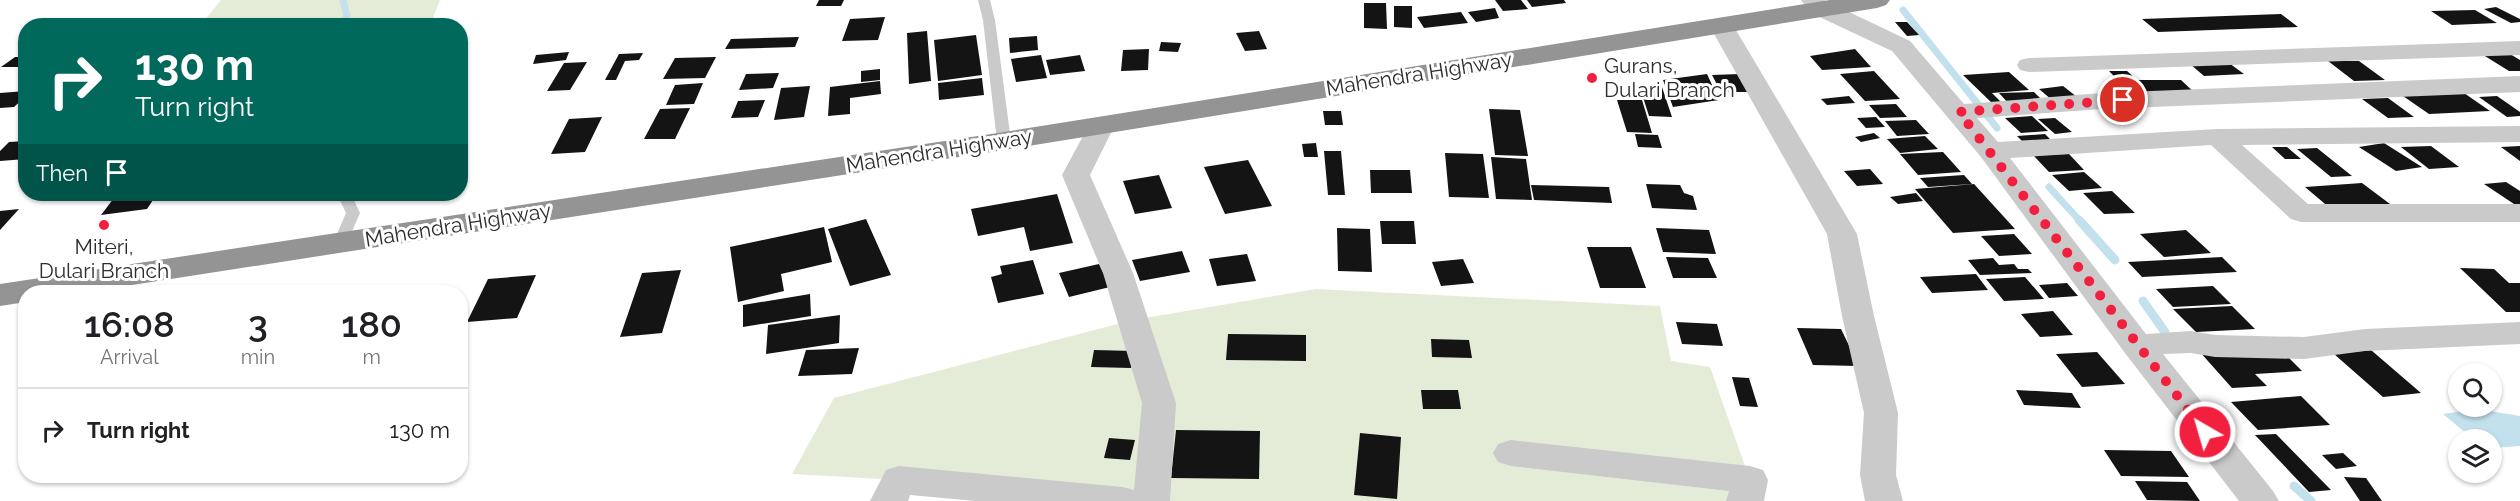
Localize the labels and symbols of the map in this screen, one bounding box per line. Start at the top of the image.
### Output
street label: Mahendra Highway [1324,46,1514,101]
place label: Gurans, Dulari Branch [1604,53,1735,102]
marker: Gurans, Dulari Branch [1585,71,1599,85]
pin [2097,74,2148,125]
street label: Mahendra Highway [844,123,1034,178]
street label: Mahendra Highway [363,197,553,252]
marker: Miteri, Dulari Branch [97,218,111,232]
place label: Miteri, Dulari Branch [39,234,169,283]
position arrow [2173,400,2237,464]

